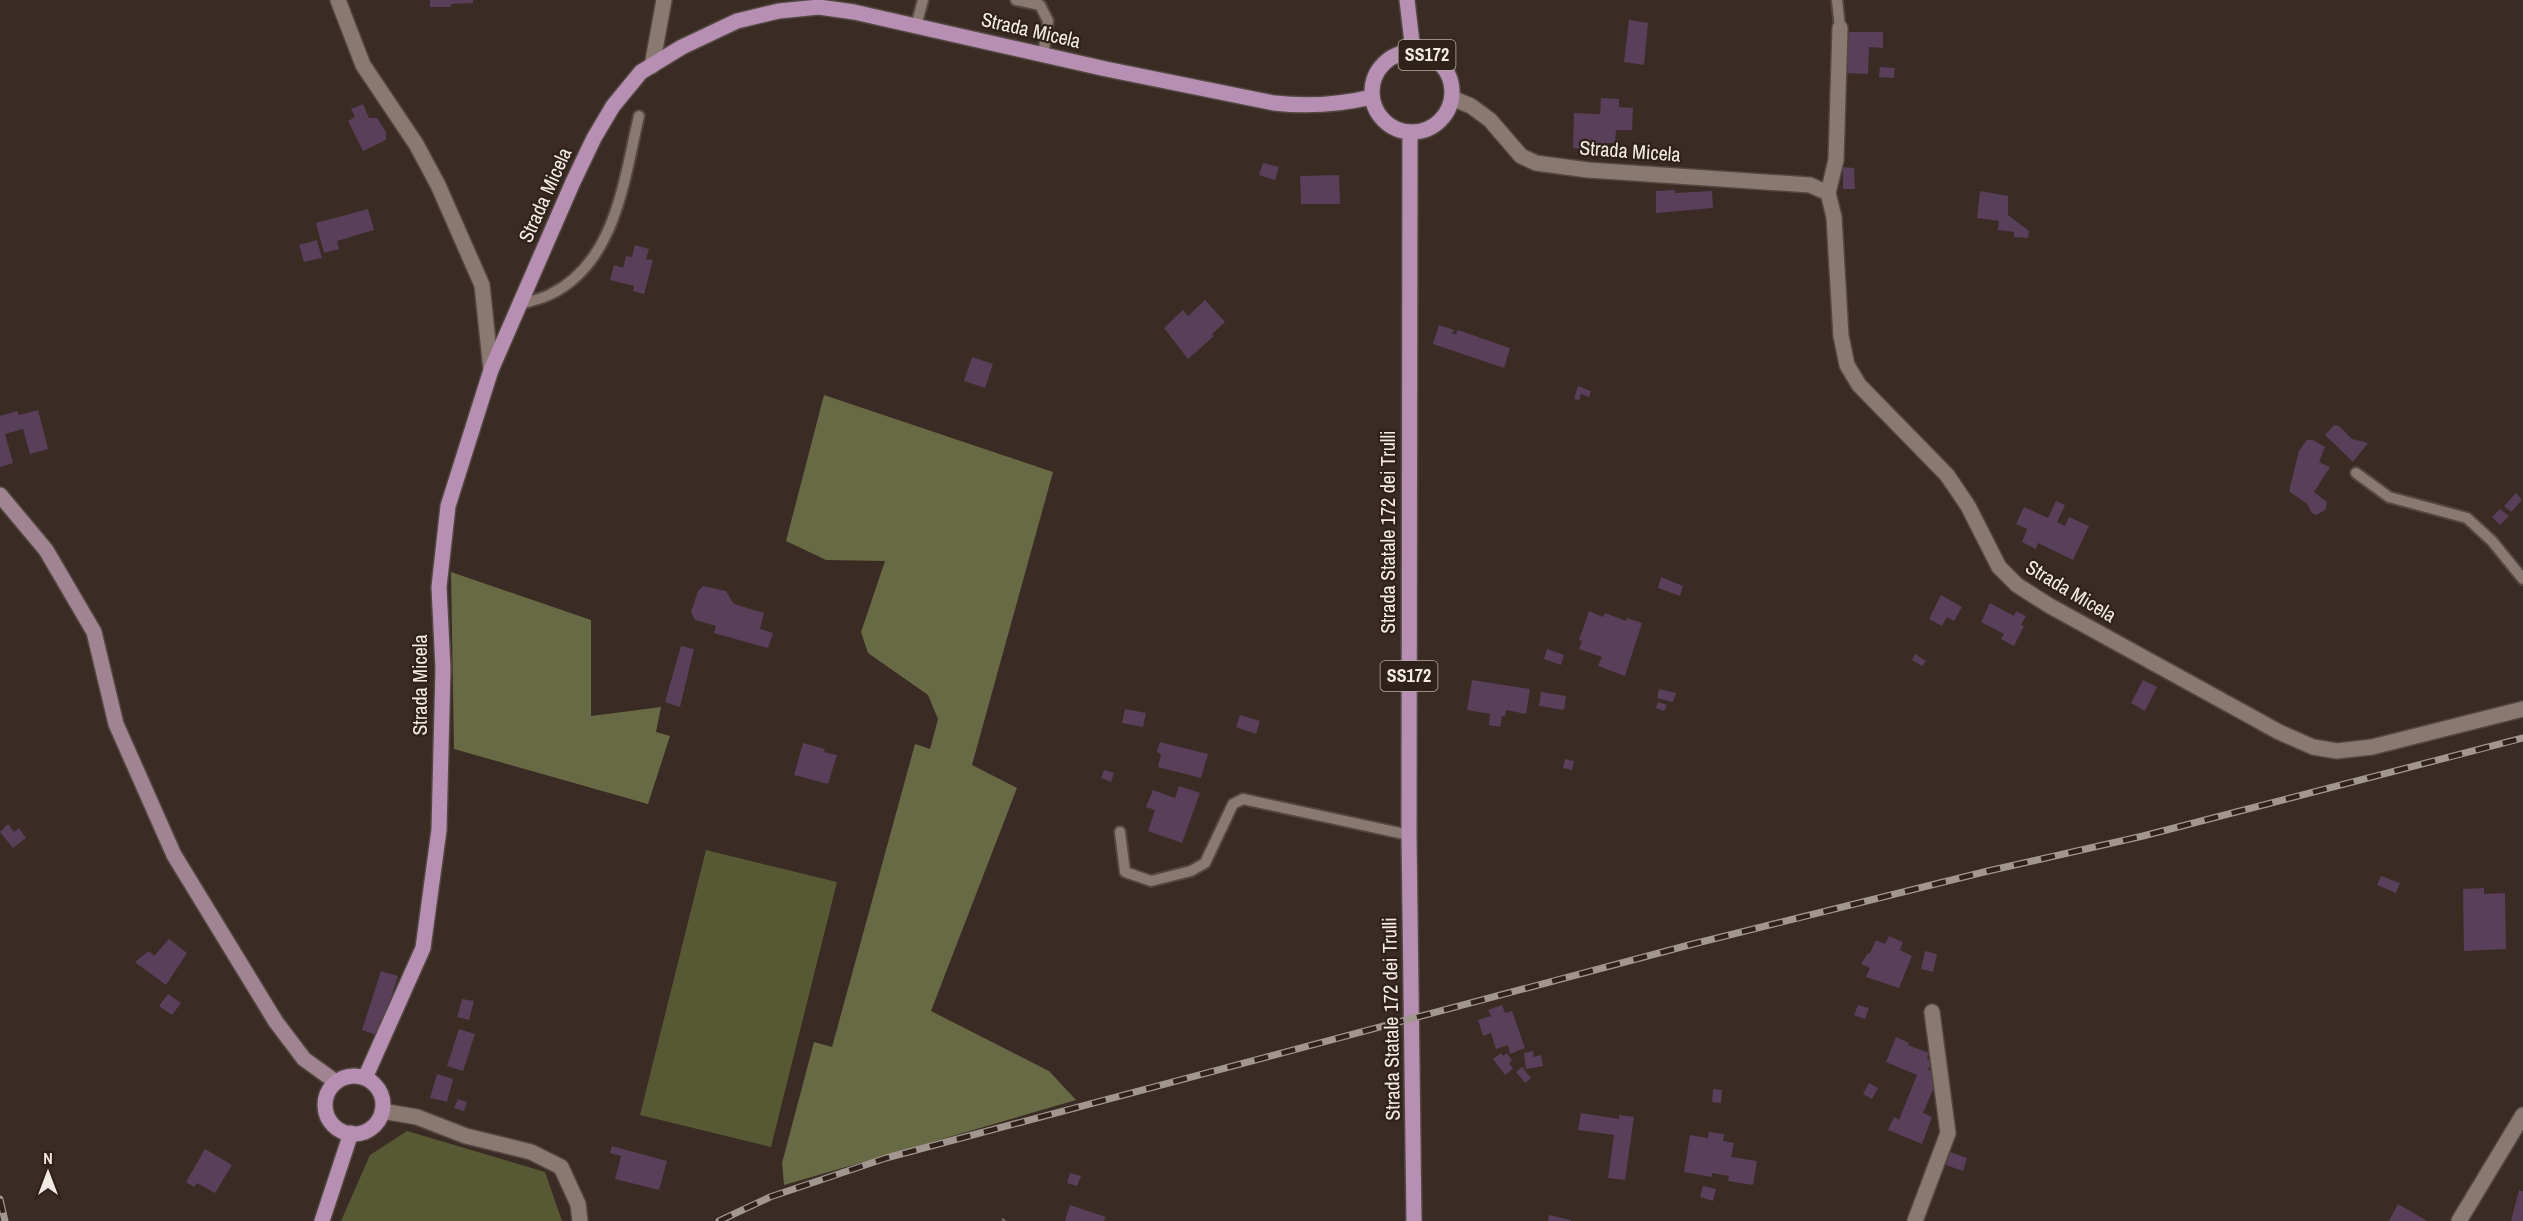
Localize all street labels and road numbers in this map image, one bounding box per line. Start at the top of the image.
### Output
street label: Strada Micela [979,5,1083,54]
road number: SS172 [1398,40,1456,70]
street label: Strada Micela [1579,134,1681,167]
street label: Strada Micela [512,143,577,247]
street label: Strada Statale 172 dei Trulli [1374,430,1401,634]
street label: Strada Micela [2021,553,2122,628]
street label: Strada Micela [406,634,433,736]
road number: SS172 [1380,661,1438,691]
street label: Strada Statale 172 dei Trulli [1375,917,1406,1121]

